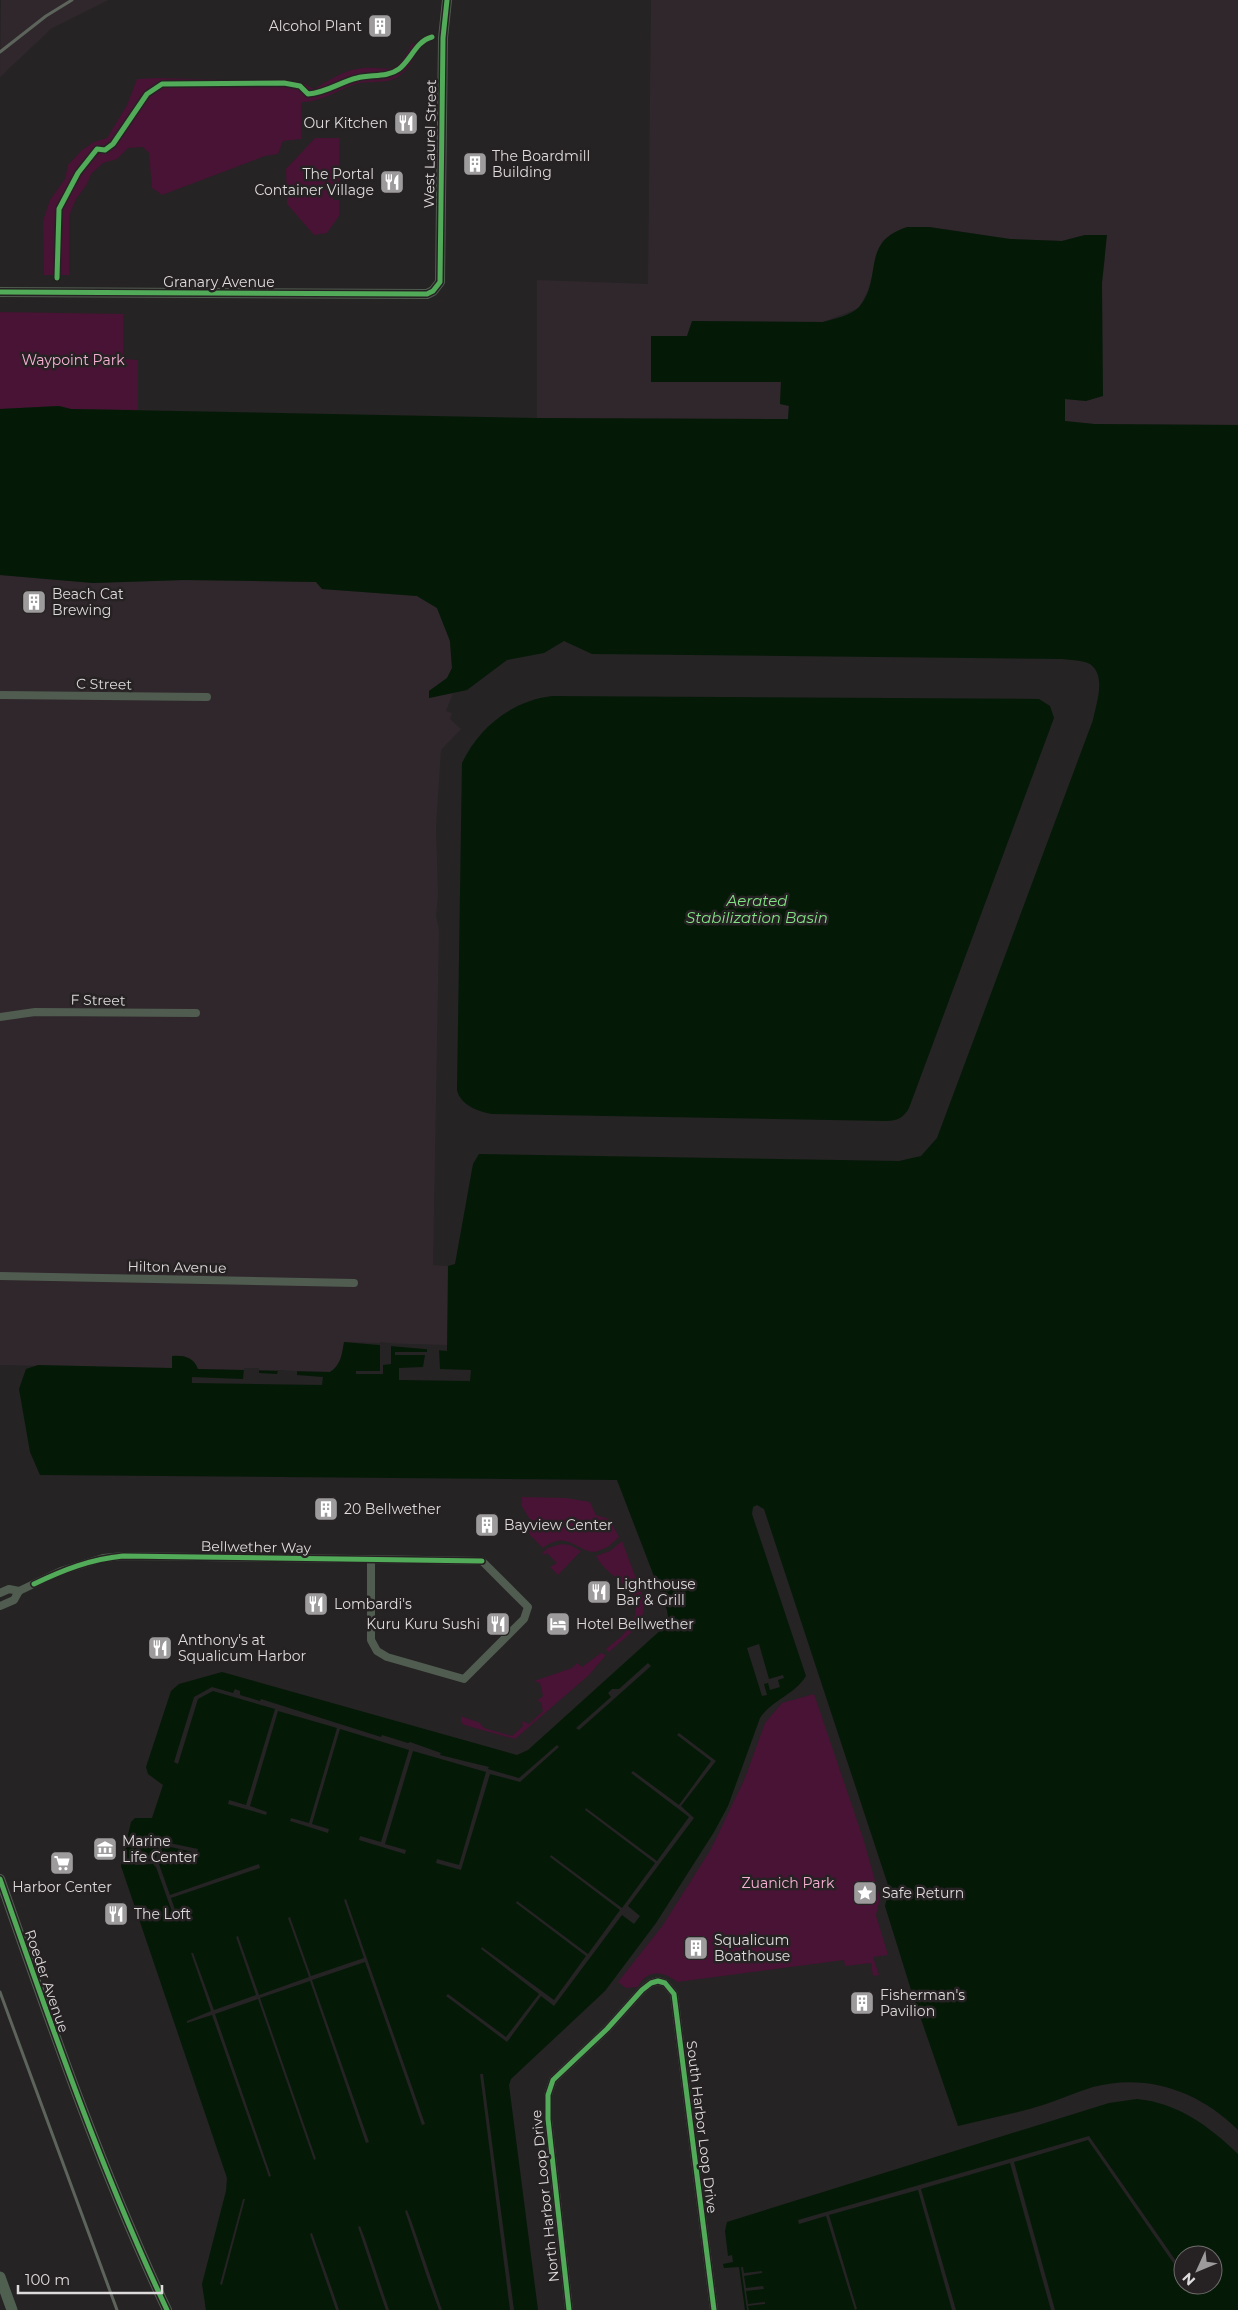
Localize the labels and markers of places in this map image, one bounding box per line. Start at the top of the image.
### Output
building icon: Alcohol Plant [367,13,393,39]
place label: Alcohol Plant [269,17,362,35]
restaurant icon: Our Kitchen [393,110,419,136]
place label: Our Kitchen [303,114,388,132]
place label: The Boardmill Building [492,147,590,181]
building icon: The Boardmill Building [462,151,488,177]
place label: The Portal Container Village [254,165,374,199]
restaurant icon: The Portal Container Village [379,169,405,195]
place label: Beach Cat Brewing [52,585,124,619]
building icon: Beach Cat Brewing [21,589,47,615]
building icon: 20 Bellwether [313,1496,339,1522]
place label: 20 Bellwether [344,1500,442,1518]
building icon: Bayview Center [474,1512,500,1538]
place label: Bayview Center [504,1516,613,1534]
place label: Lighthouse Bar & Grill [616,1575,696,1609]
restaurant icon: Lighthouse Bar & Grill [586,1579,612,1605]
restaurant icon: Lombardi's [303,1591,329,1617]
place label: Lombardi's [334,1595,412,1613]
restaurant icon: Kuru Kuru Sushi [485,1611,511,1637]
hotel icon: Hotel Bellwether [545,1611,571,1637]
place label: Kuru Kuru Sushi [366,1615,480,1633]
place label: Hotel Bellwether [576,1615,694,1633]
place label: Anthony's at Squalicum Harbor [178,1631,307,1665]
restaurant icon: Anthony's at Squalicum Harbor [147,1635,173,1661]
place label: Marine Life Center [122,1832,198,1866]
museum icon: Marine Life Center [92,1836,118,1862]
supermarket icon: Harbor Center [49,1850,75,1876]
place label: Harbor Center [12,1878,112,1896]
place icon: Safe Return [852,1880,878,1906]
place label: Safe Return [882,1884,964,1902]
restaurant icon: The Loft [103,1901,129,1927]
place label: The Loft [134,1905,191,1923]
place label: Squalicum Boathouse [714,1931,790,1965]
building icon: Squalicum Boathouse [683,1935,709,1961]
place label: Fisherman's Pavilion [880,1986,965,2020]
building icon: Fisherman's Pavilion [849,1990,875,2016]

